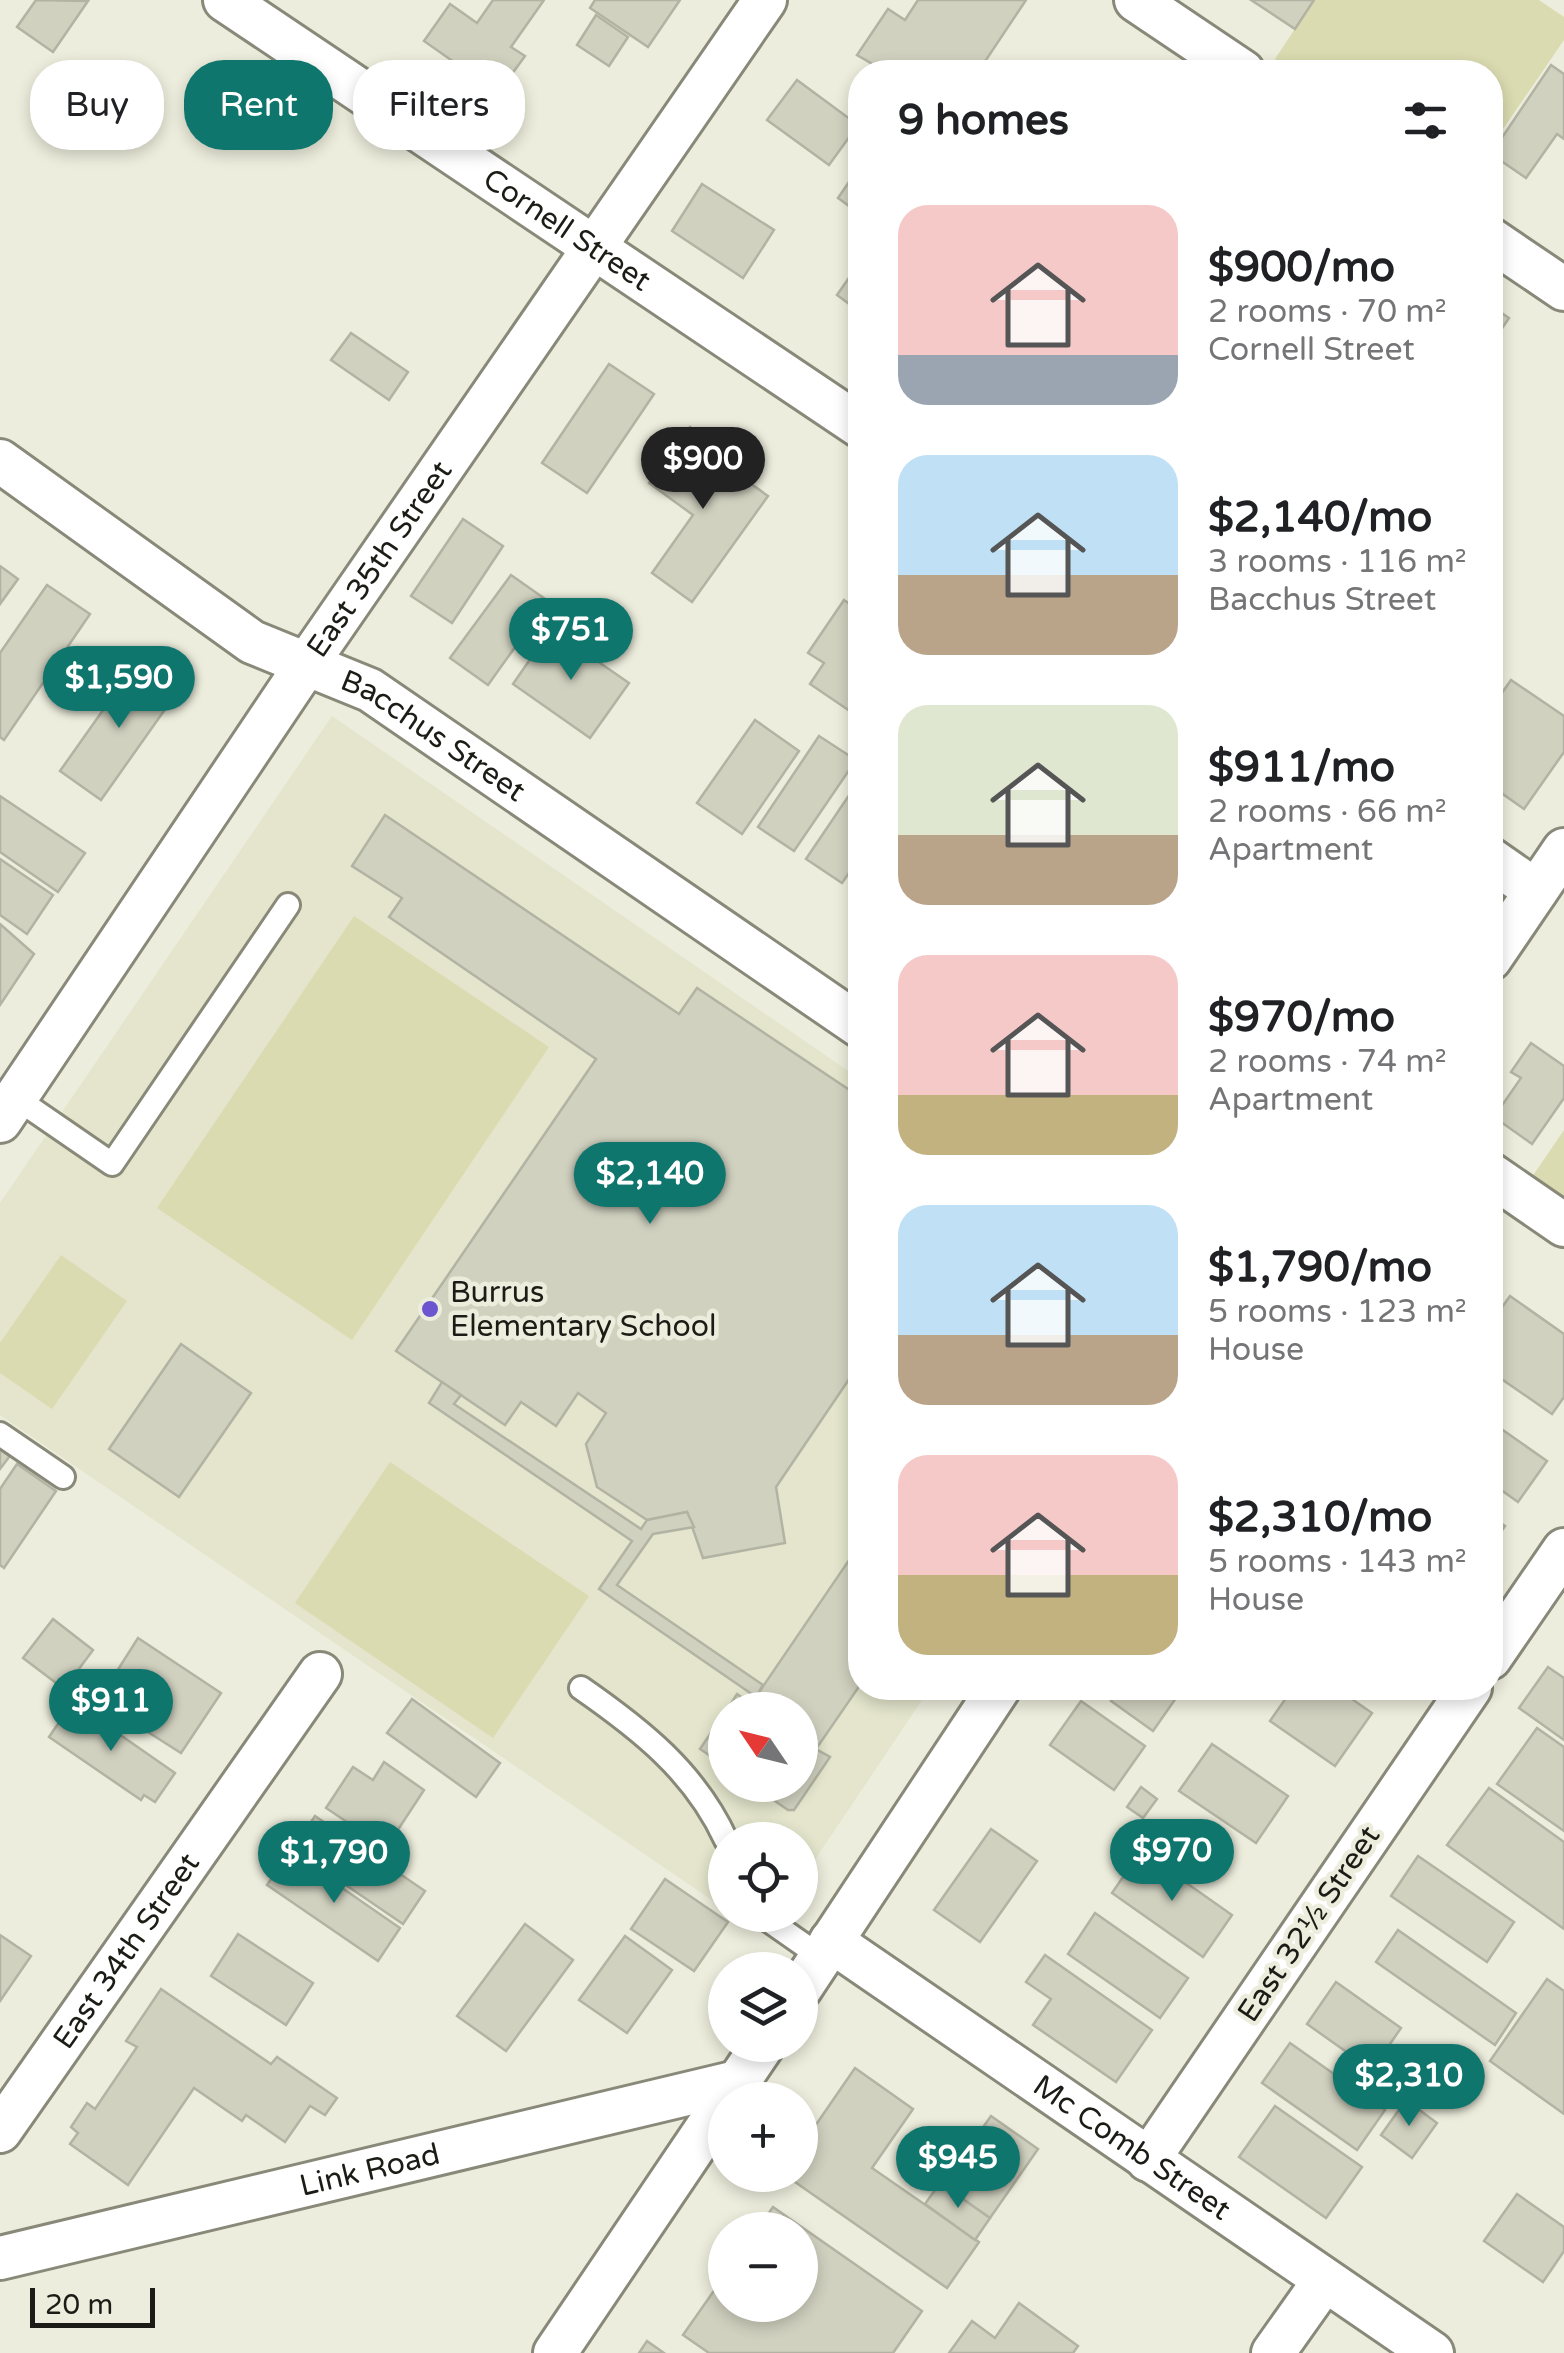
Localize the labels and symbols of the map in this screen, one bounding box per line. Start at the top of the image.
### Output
street label: Cornell Street [476,160,658,299]
pin: $900 [644,427,762,512]
street label: East 35th Street [299,454,460,664]
pin: $751 [512,598,630,683]
pin: $1,590 [38,646,200,731]
street label: Bacchus Street [336,662,532,810]
pin: $2,140 [569,1142,731,1227]
place label: Burrus Elementary School [450,1274,716,1345]
marker: Burrus Elementary School [419,1298,441,1320]
pin: $911 [52,1669,170,1754]
north arrow [708,1692,818,1802]
pin: $970 [1113,1819,1231,1904]
street label: East 32½ Street [1230,1819,1388,2029]
pin: $1,790 [253,1821,415,1906]
street label: East 34th Street [45,1846,207,2056]
pin: $2,310 [1328,2044,1490,2129]
street label: Mc Comb Street [1026,2067,1238,2228]
pin: $945 [899,2126,1017,2211]
street label: Link Road [296,2135,443,2204]
scale bar [30,2283,155,2328]

